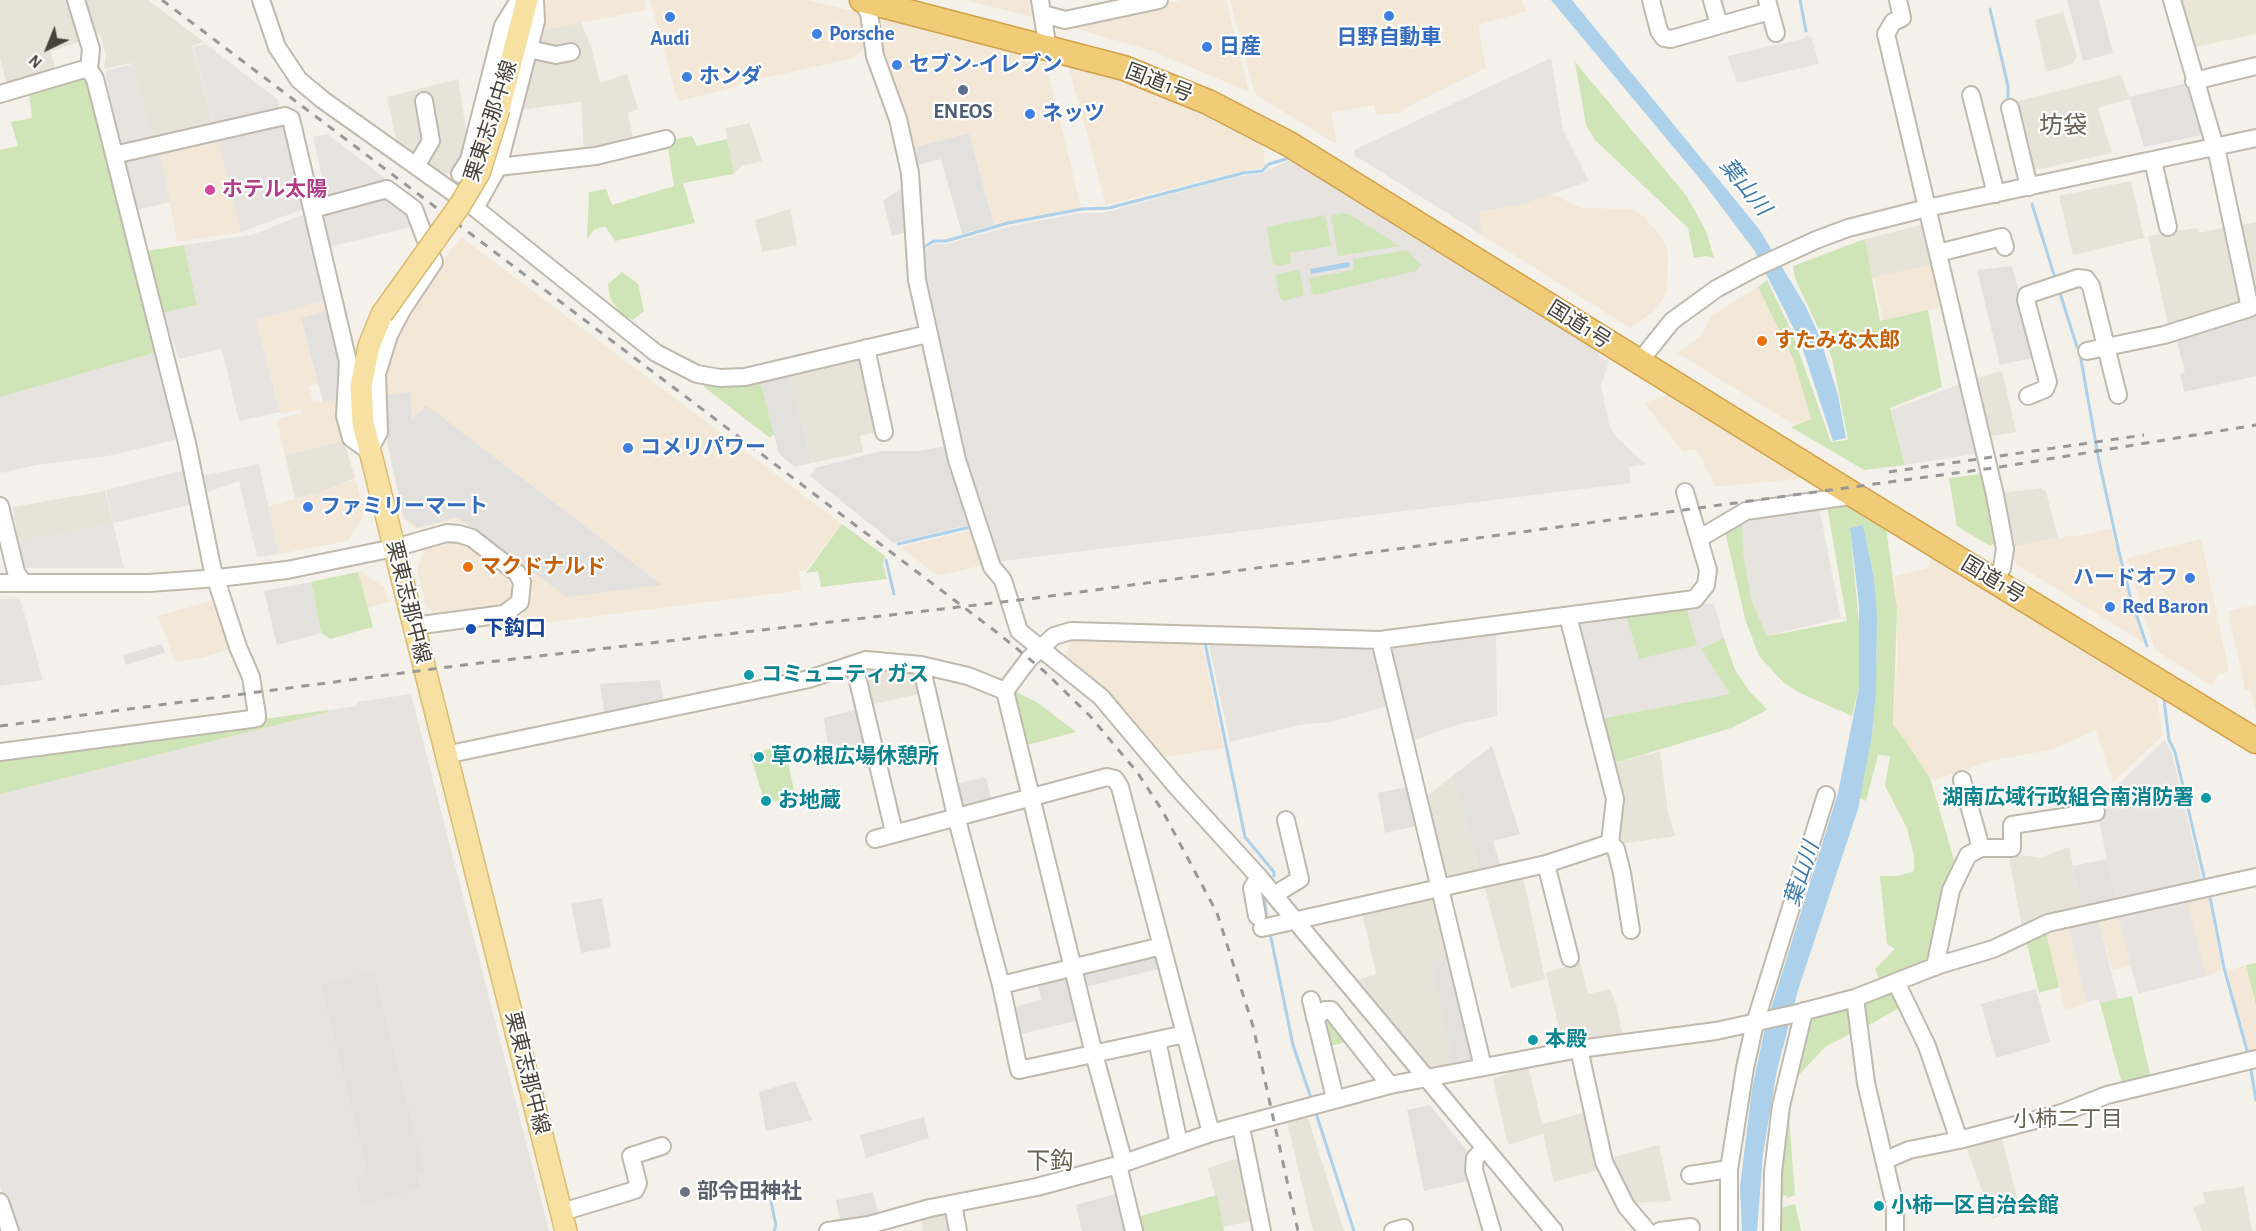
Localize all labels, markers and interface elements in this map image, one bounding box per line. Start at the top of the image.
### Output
marker: 日野自動車 [1382,9,1396,23]
marker: Audi [663,10,677,24]
north arrow [18,18,78,78]
place label: Porsche [829,21,895,47]
place label: 日野自動車 [1337,25,1441,51]
place label: Audi [650,26,690,52]
marker: Porsche [810,27,824,41]
place label: 日産 [1219,34,1261,60]
marker: 日産 [1200,40,1214,54]
text: N [26,52,45,71]
place label: セブン-イレブン [909,52,1062,78]
street label: 栗東志那中線 [460,57,522,185]
marker: セブン-イレブン [890,58,904,72]
street label: 国道1号 [1122,59,1196,107]
place label: ホンダ [699,64,762,90]
marker: ホンダ [680,70,694,84]
marker: ENEOS [956,83,970,97]
place label: ENEOS [933,99,993,125]
place label: ネッツ [1042,101,1105,127]
marker: ネッツ [1023,107,1037,121]
district label: 坊袋 [2039,112,2087,140]
water label: 葉山川 [1714,153,1776,221]
place label: ホテル太陽 [222,177,327,203]
marker: ホテル太陽 [203,183,217,197]
street label: 国道1号 [1543,296,1615,354]
place label: すたみな太郎 [1774,328,1900,354]
marker: すたみな太郎 [1755,334,1769,348]
place label: コメリパワー [640,435,766,461]
marker: コメリパワー [621,441,635,455]
place label: ファミリーマート [320,494,488,520]
marker: ファミリーマート [301,500,315,514]
street label: 栗東志那中線 [381,538,435,666]
street label: 国道1号 [1956,551,2030,609]
place label: マクドナルド [480,554,606,580]
marker: マクドナルド [461,560,475,574]
place label: ハードオフ [2073,565,2178,591]
marker: ハードオフ [2183,571,2197,585]
place label: Red Baron [2122,594,2209,620]
marker: Red Baron [2103,600,2117,614]
place label: 下鈎口 [483,616,546,642]
marker: 下鈎口 [464,622,478,636]
place label: コミュニティガス [761,662,929,688]
marker: コミュニティガス [742,668,756,682]
place label: 草の根広場休憩所 [771,744,939,770]
marker: 草の根広場休憩所 [752,750,766,764]
place label: 湖南広域行政組合南消防署 [1942,785,2194,811]
place label: お地蔵 [778,788,841,814]
marker: 湖南広域行政組合南消防署 [2199,791,2213,805]
marker: お地蔵 [759,794,773,808]
water label: 葉山川 [1779,839,1825,909]
street label: 栗東志那中線 [500,1009,554,1137]
place label: 本殿 [1545,1027,1587,1053]
marker: 本殿 [1526,1033,1540,1047]
district label: 小柿二丁目 [2013,1106,2123,1132]
district label: 下鈎 [1026,1148,1074,1176]
place label: 部令田神社 [697,1179,802,1205]
marker: 部令田神社 [678,1185,692,1199]
place label: 小柿一区自治会館 [1891,1193,2059,1219]
marker: 小柿一区自治会館 [1872,1199,1886,1213]

